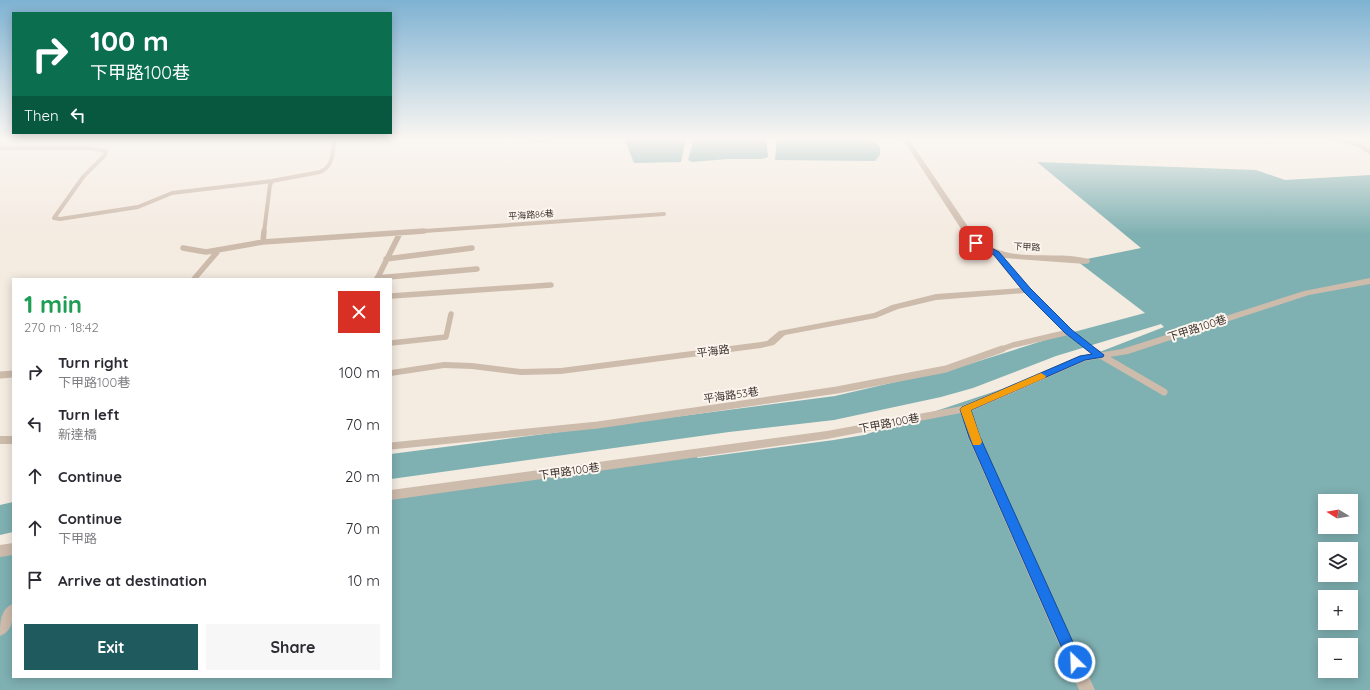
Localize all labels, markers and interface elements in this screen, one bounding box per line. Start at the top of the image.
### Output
text: 100 m [90,23,169,58]
icon: right [24,28,76,80]
text: 下甲路100巷 [90,61,190,84]
icon: left [67,104,89,126]
text: Then [24,106,59,125]
street label: 平海路86巷 [508,207,554,222]
pin [959,226,993,260]
icon: arrive [965,232,987,254]
street label: 下甲路 [1013,240,1041,253]
text: 1 min [24,289,82,319]
button: close [338,291,380,333]
street label: 下甲路100巷 [1166,312,1228,344]
text: 270 m · 18:42 [24,319,99,335]
street label: 平海路 [696,342,730,360]
text: Turn right [58,353,129,372]
icon: right [24,361,46,383]
text: 100 m [339,363,380,382]
text: 下甲路100巷 [58,374,130,390]
street label: 平海路53巷 [702,384,760,406]
text: Turn left [58,405,120,424]
street label: 下甲路100巷 [858,410,920,436]
icon: left [24,413,46,435]
text: 70 m [346,415,380,434]
text: 新達橋 [58,426,97,442]
street label: 下甲路100巷 [538,460,600,482]
icon: ahead [24,465,46,487]
text: Continue [58,467,122,486]
text: 20 m [345,467,380,486]
north arrow [1318,494,1358,534]
map controls [1318,494,1358,678]
text: Continue [58,509,122,528]
icon: ahead [24,517,46,539]
text: 70 m [346,519,380,538]
text: 下甲路 [58,530,97,546]
button: layers [1318,542,1358,582]
icon: arrive [24,569,46,591]
text: Arrive at destination [58,571,207,590]
text: 10 m [348,571,380,590]
button: + [1318,590,1358,630]
button: Exit [24,624,198,670]
button: Share [206,624,380,670]
button: − [1318,638,1358,678]
position arrow [1054,641,1096,683]

